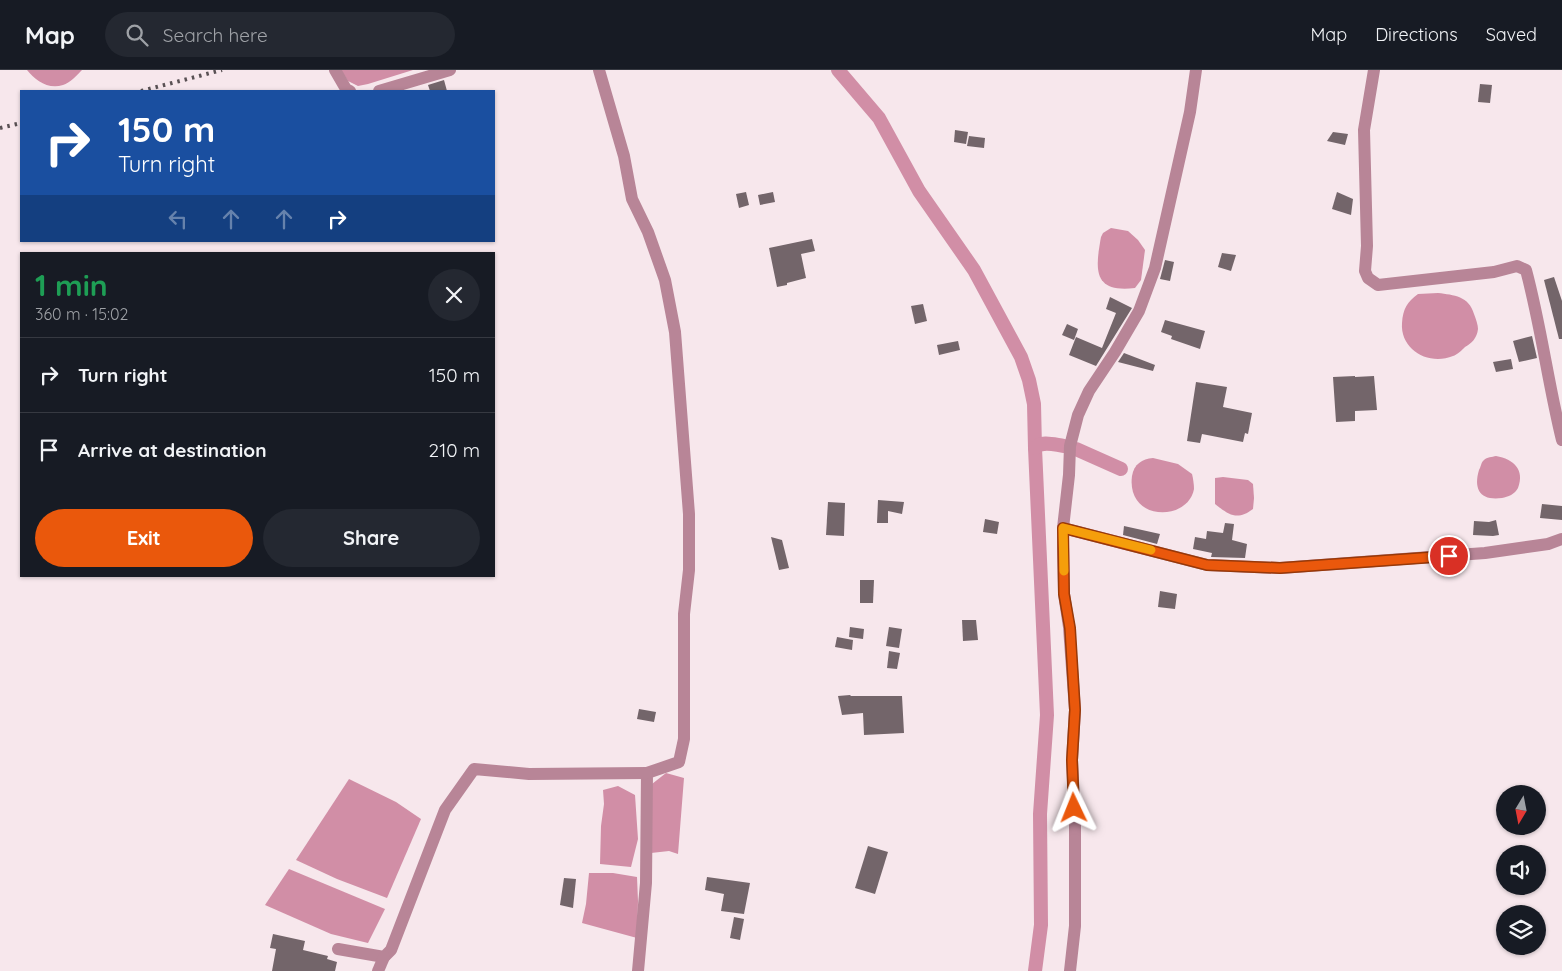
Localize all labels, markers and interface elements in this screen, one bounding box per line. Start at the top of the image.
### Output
search box [105,12,455,57]
text: Map [25,20,75,50]
icon: search [123,21,151,49]
text: Search here [163,23,268,47]
text: Map [1310,23,1347,46]
text: Directions [1375,23,1458,46]
text: Saved [1486,23,1537,46]
text: 150 m [118,107,215,151]
icon: right [35,110,100,175]
text: Turn right [118,150,215,178]
icon: left [164,205,192,233]
icon: ahead [217,205,245,233]
icon: ahead [270,205,298,233]
icon: right [323,205,351,233]
text: 1 min [35,266,108,304]
button: close [428,269,480,321]
text: 360 m · 15:02 [35,304,128,324]
icon: right [35,361,63,389]
text: Turn right [78,363,167,387]
text: 150 m [429,363,480,387]
icon: arrive [35,436,63,464]
text: Arrive at destination [78,438,267,462]
text: 210 m [429,438,480,462]
button: Exit [35,509,253,567]
button: Share [263,509,480,567]
pin [1428,535,1470,577]
icon: arrive [1435,542,1463,570]
position arrow [1047,781,1099,833]
north arrow [1496,785,1546,835]
map controls [1496,785,1546,955]
button: sound [1496,845,1546,895]
button: layers [1496,905,1546,955]

